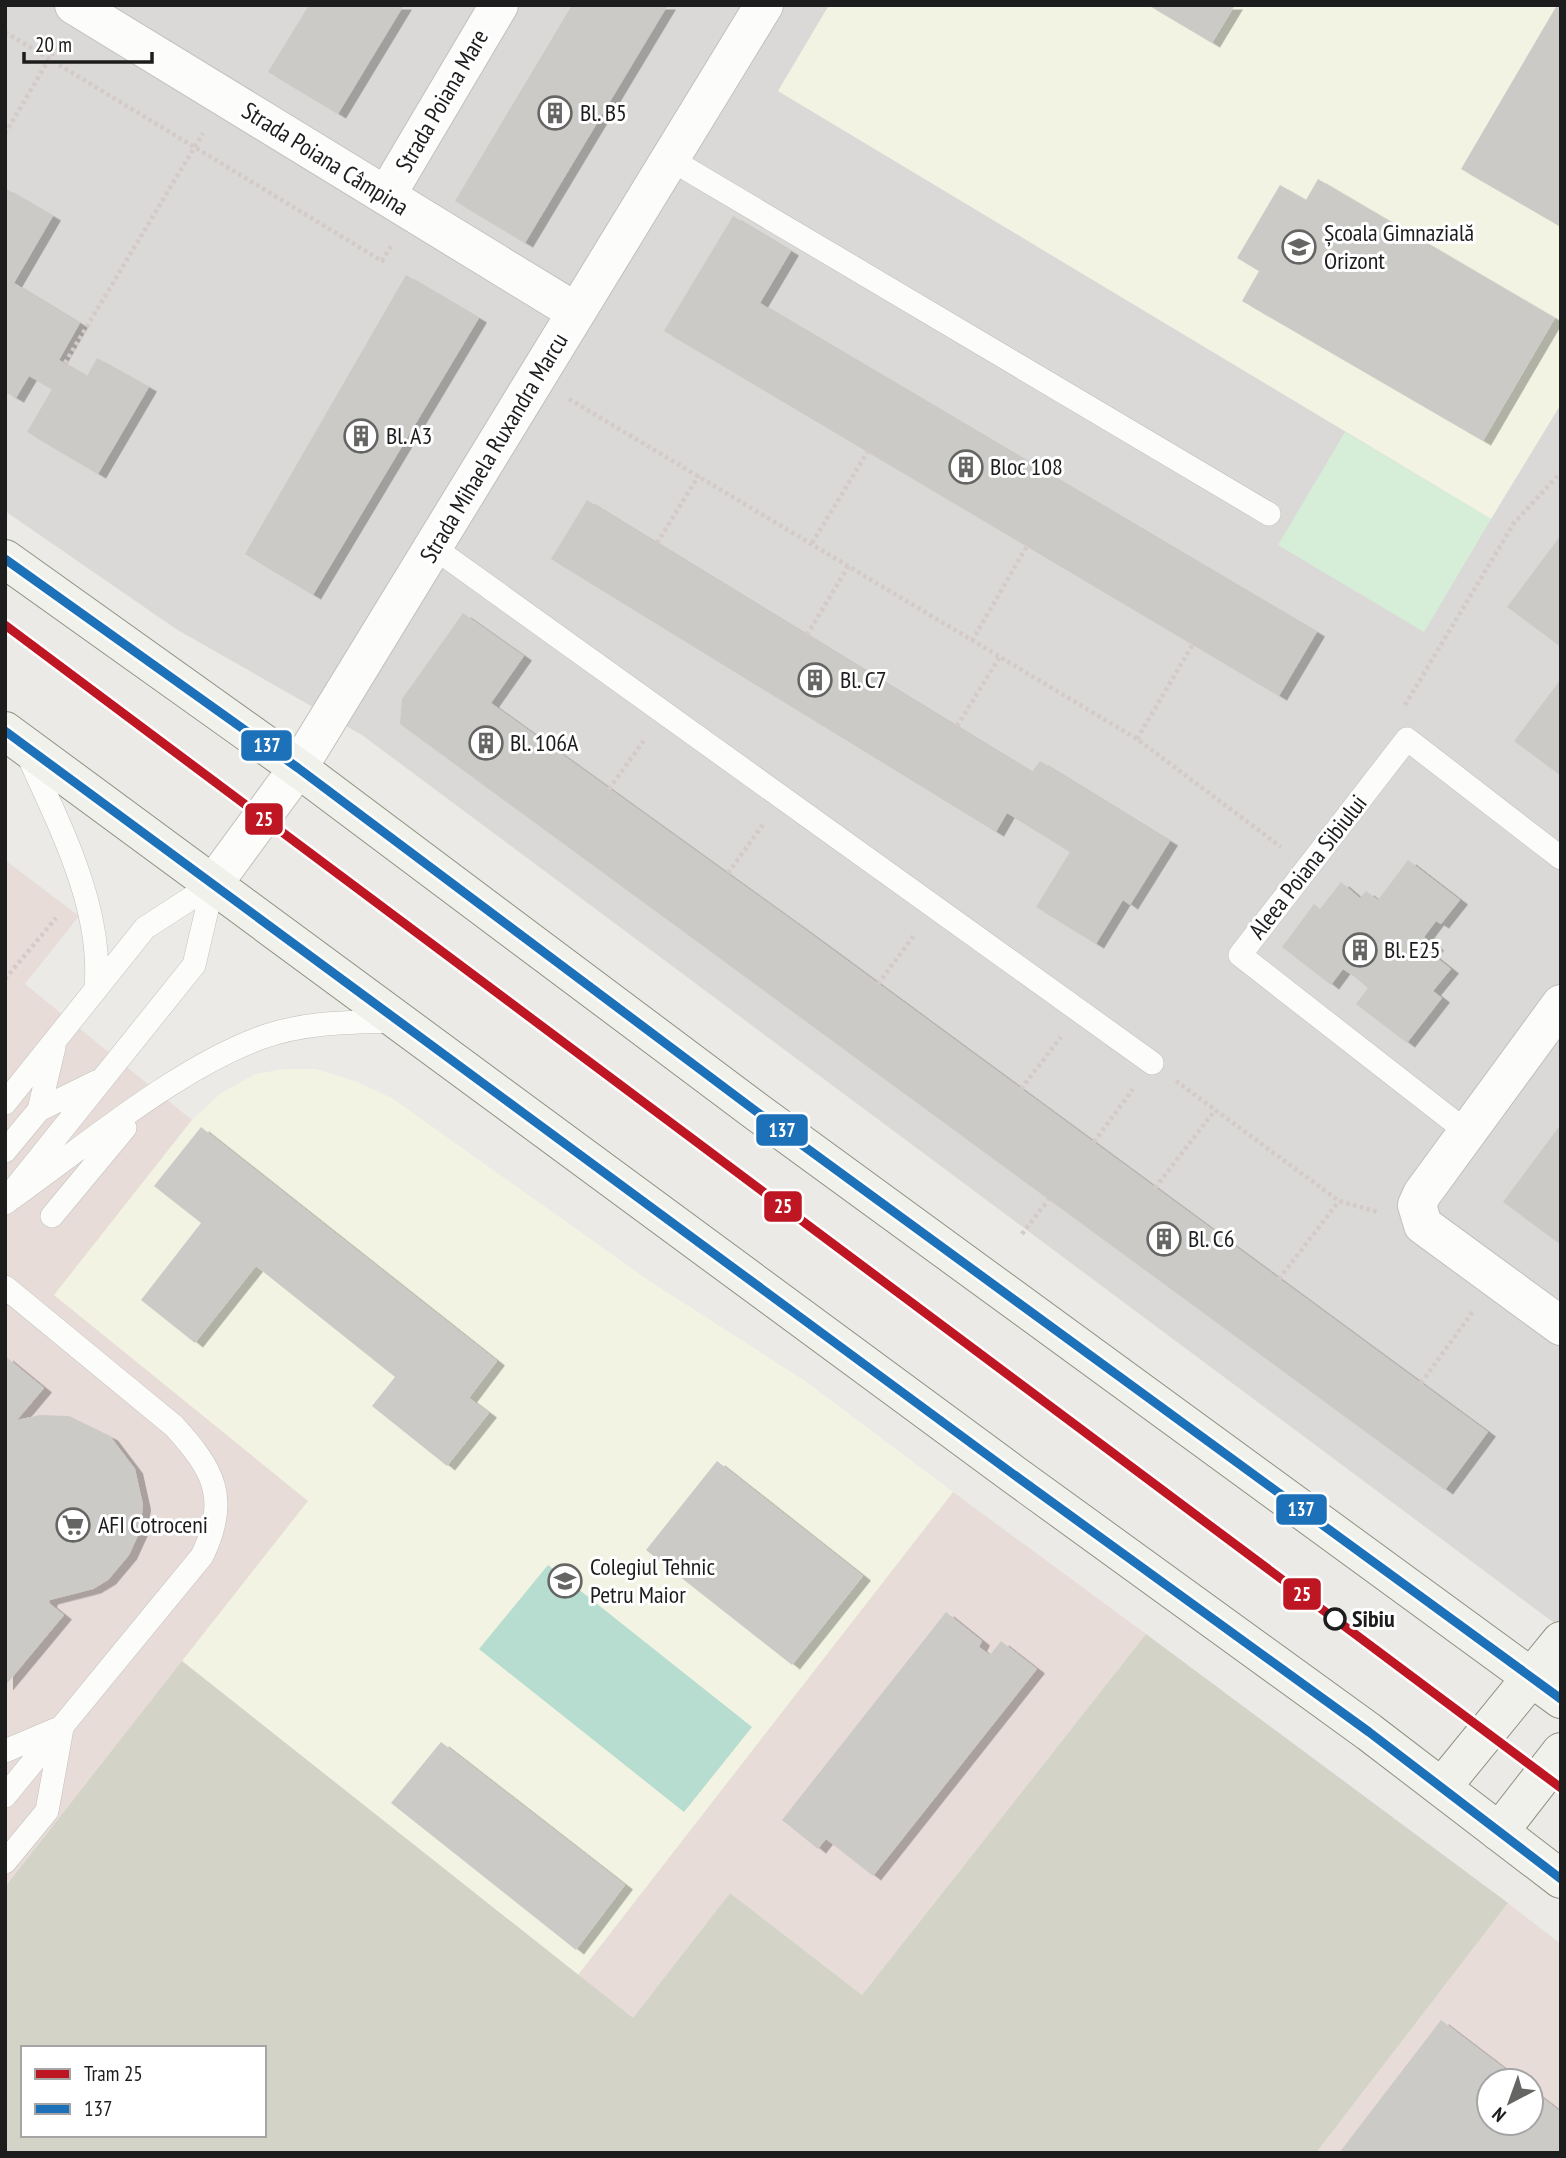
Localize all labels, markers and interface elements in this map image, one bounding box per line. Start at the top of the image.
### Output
scale bar [24,21,152,65]
street label: Strada Poiana Mare [388,24,495,178]
text: 20 m [35,31,72,58]
building icon: Bl. B5 [536,94,574,132]
street label: Strada Poiana Câmpina [236,95,414,222]
place label: Bl. B5 [580,97,627,128]
place label: Școala Gimnazială Orizont [1324,217,1474,276]
school or university icon: Școala Gimnazială Orizont [1280,228,1318,266]
street label: Strada Mihaela Ruxandra Marcu [413,327,575,568]
building icon: Bl. A3 [342,417,380,455]
place label: Bl. A3 [386,420,432,451]
building icon: Bloc 108 [947,448,985,486]
place label: Bloc 108 [990,451,1063,482]
building icon: Bl. C7 [796,661,834,699]
place label: Bl. C7 [840,664,886,695]
building icon: Bl. 106A [467,724,505,762]
place label: Bl. 106A [510,727,579,758]
line badge: 137 [240,729,293,762]
text: 137 [253,733,281,757]
street label: Aleea Poiana Sibiului [1242,788,1374,945]
line badge: 25 [244,802,284,836]
text: 25 [255,807,273,831]
building icon: Bl. E25 [1341,931,1379,969]
place label: Bl. E25 [1384,934,1441,965]
line badge: 137 [755,1113,809,1147]
text: 137 [768,1118,796,1142]
line badge: 25 [763,1190,803,1223]
text: 25 [774,1194,792,1218]
building icon: Bl. C6 [1145,1220,1183,1258]
place label: Bl. C6 [1188,1223,1234,1254]
line badge: 137 [1275,1493,1328,1526]
text: 137 [1287,1497,1315,1521]
supermarket icon: AFI Cotroceni [54,1506,92,1544]
place label: AFI Cotroceni [98,1509,208,1540]
place label: Colegiul Tehnic Petru Maior [590,1551,716,1610]
school or university icon: Colegiul Tehnic Petru Maior [546,1562,584,1600]
line badge: 25 [1282,1577,1322,1611]
text: 25 [1293,1582,1311,1606]
place label: Sibiu [1352,1603,1395,1634]
marker: Sibiu [1324,1608,1346,1630]
legend [21,2046,266,2137]
text: Tram 25 [84,2060,143,2087]
north arrow [1475,2067,1545,2137]
text: 137 [84,2095,112,2122]
text: N [1487,2102,1511,2127]

